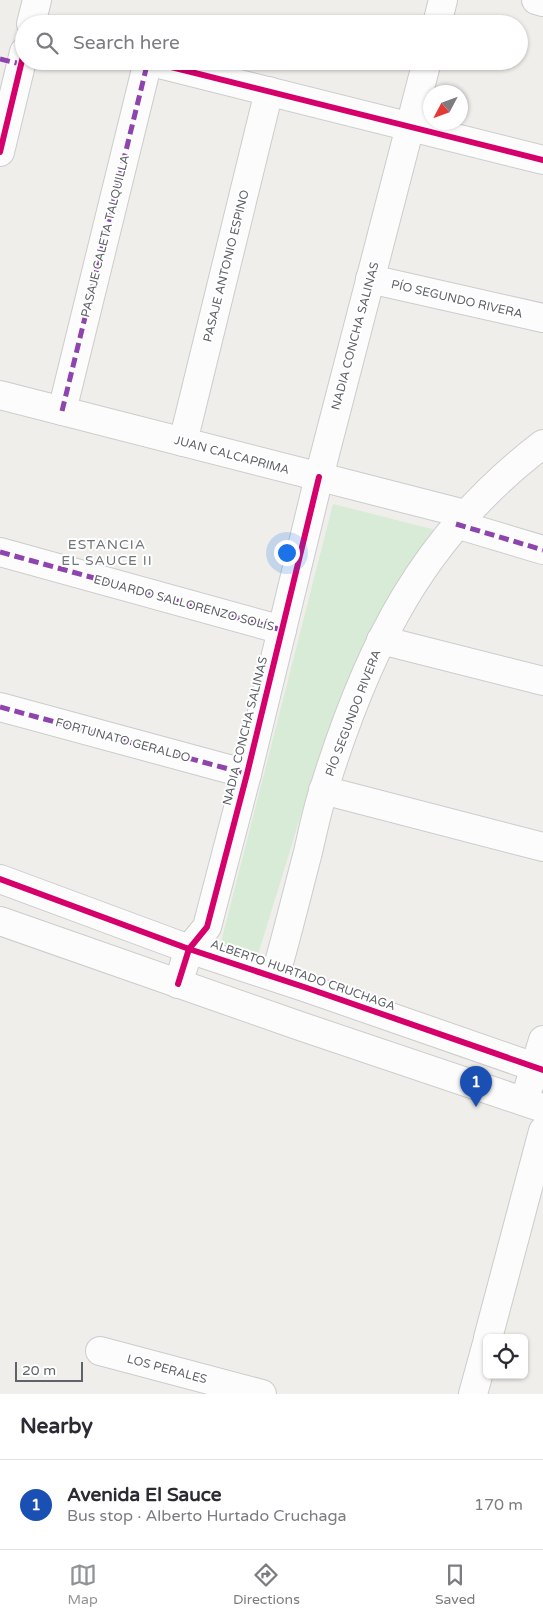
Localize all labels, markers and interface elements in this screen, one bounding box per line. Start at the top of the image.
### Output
search box [15,15,528,70]
icon: search [33,29,61,57]
text: Search here [73,32,180,54]
north arrow [423,85,468,130]
street label: PASAJE CALETA TALQUILLA [78,153,132,319]
street label: PASAJE ANTONIO ESPINO [200,188,252,344]
street label: NADIA CONCHA SALINAS [328,260,382,412]
street label: PÍO SEGUNDO RIVERA [390,277,524,321]
street label: JUAN CALCAPRIMA [173,433,291,477]
district label: ESTANCIA EL SAUCE II [61,536,153,569]
your location [274,540,300,566]
street label: EDUARDO SALLORENZO SOLÍS [92,572,276,634]
street label: PÍO SEGUNDO RIVERA [322,648,384,778]
street label: NADIA CONCHA SALINAS [220,655,270,807]
street label: FORTUNATO GERALDO [54,715,192,765]
street label: ALBERTO HURTADO CRUCHAGA [209,937,397,1013]
pin: 1 [460,1066,492,1107]
map controls [483,1334,528,1379]
button: locate [483,1334,528,1379]
street label: LOS PERALES [125,1352,209,1386]
scale bar [15,1359,82,1382]
text: 20 m [22,1362,56,1379]
text: Nearby [20,1414,93,1439]
text: Avenida El Sauce [67,1484,222,1506]
text: 1 [31,1495,41,1515]
text: 170 m [474,1495,523,1515]
text: Bus stop · Alberto Hurtado Cruchaga [67,1506,347,1526]
tab: Map [68,1561,98,1608]
tab: Directions [233,1561,300,1608]
tab: Saved [435,1561,475,1608]

